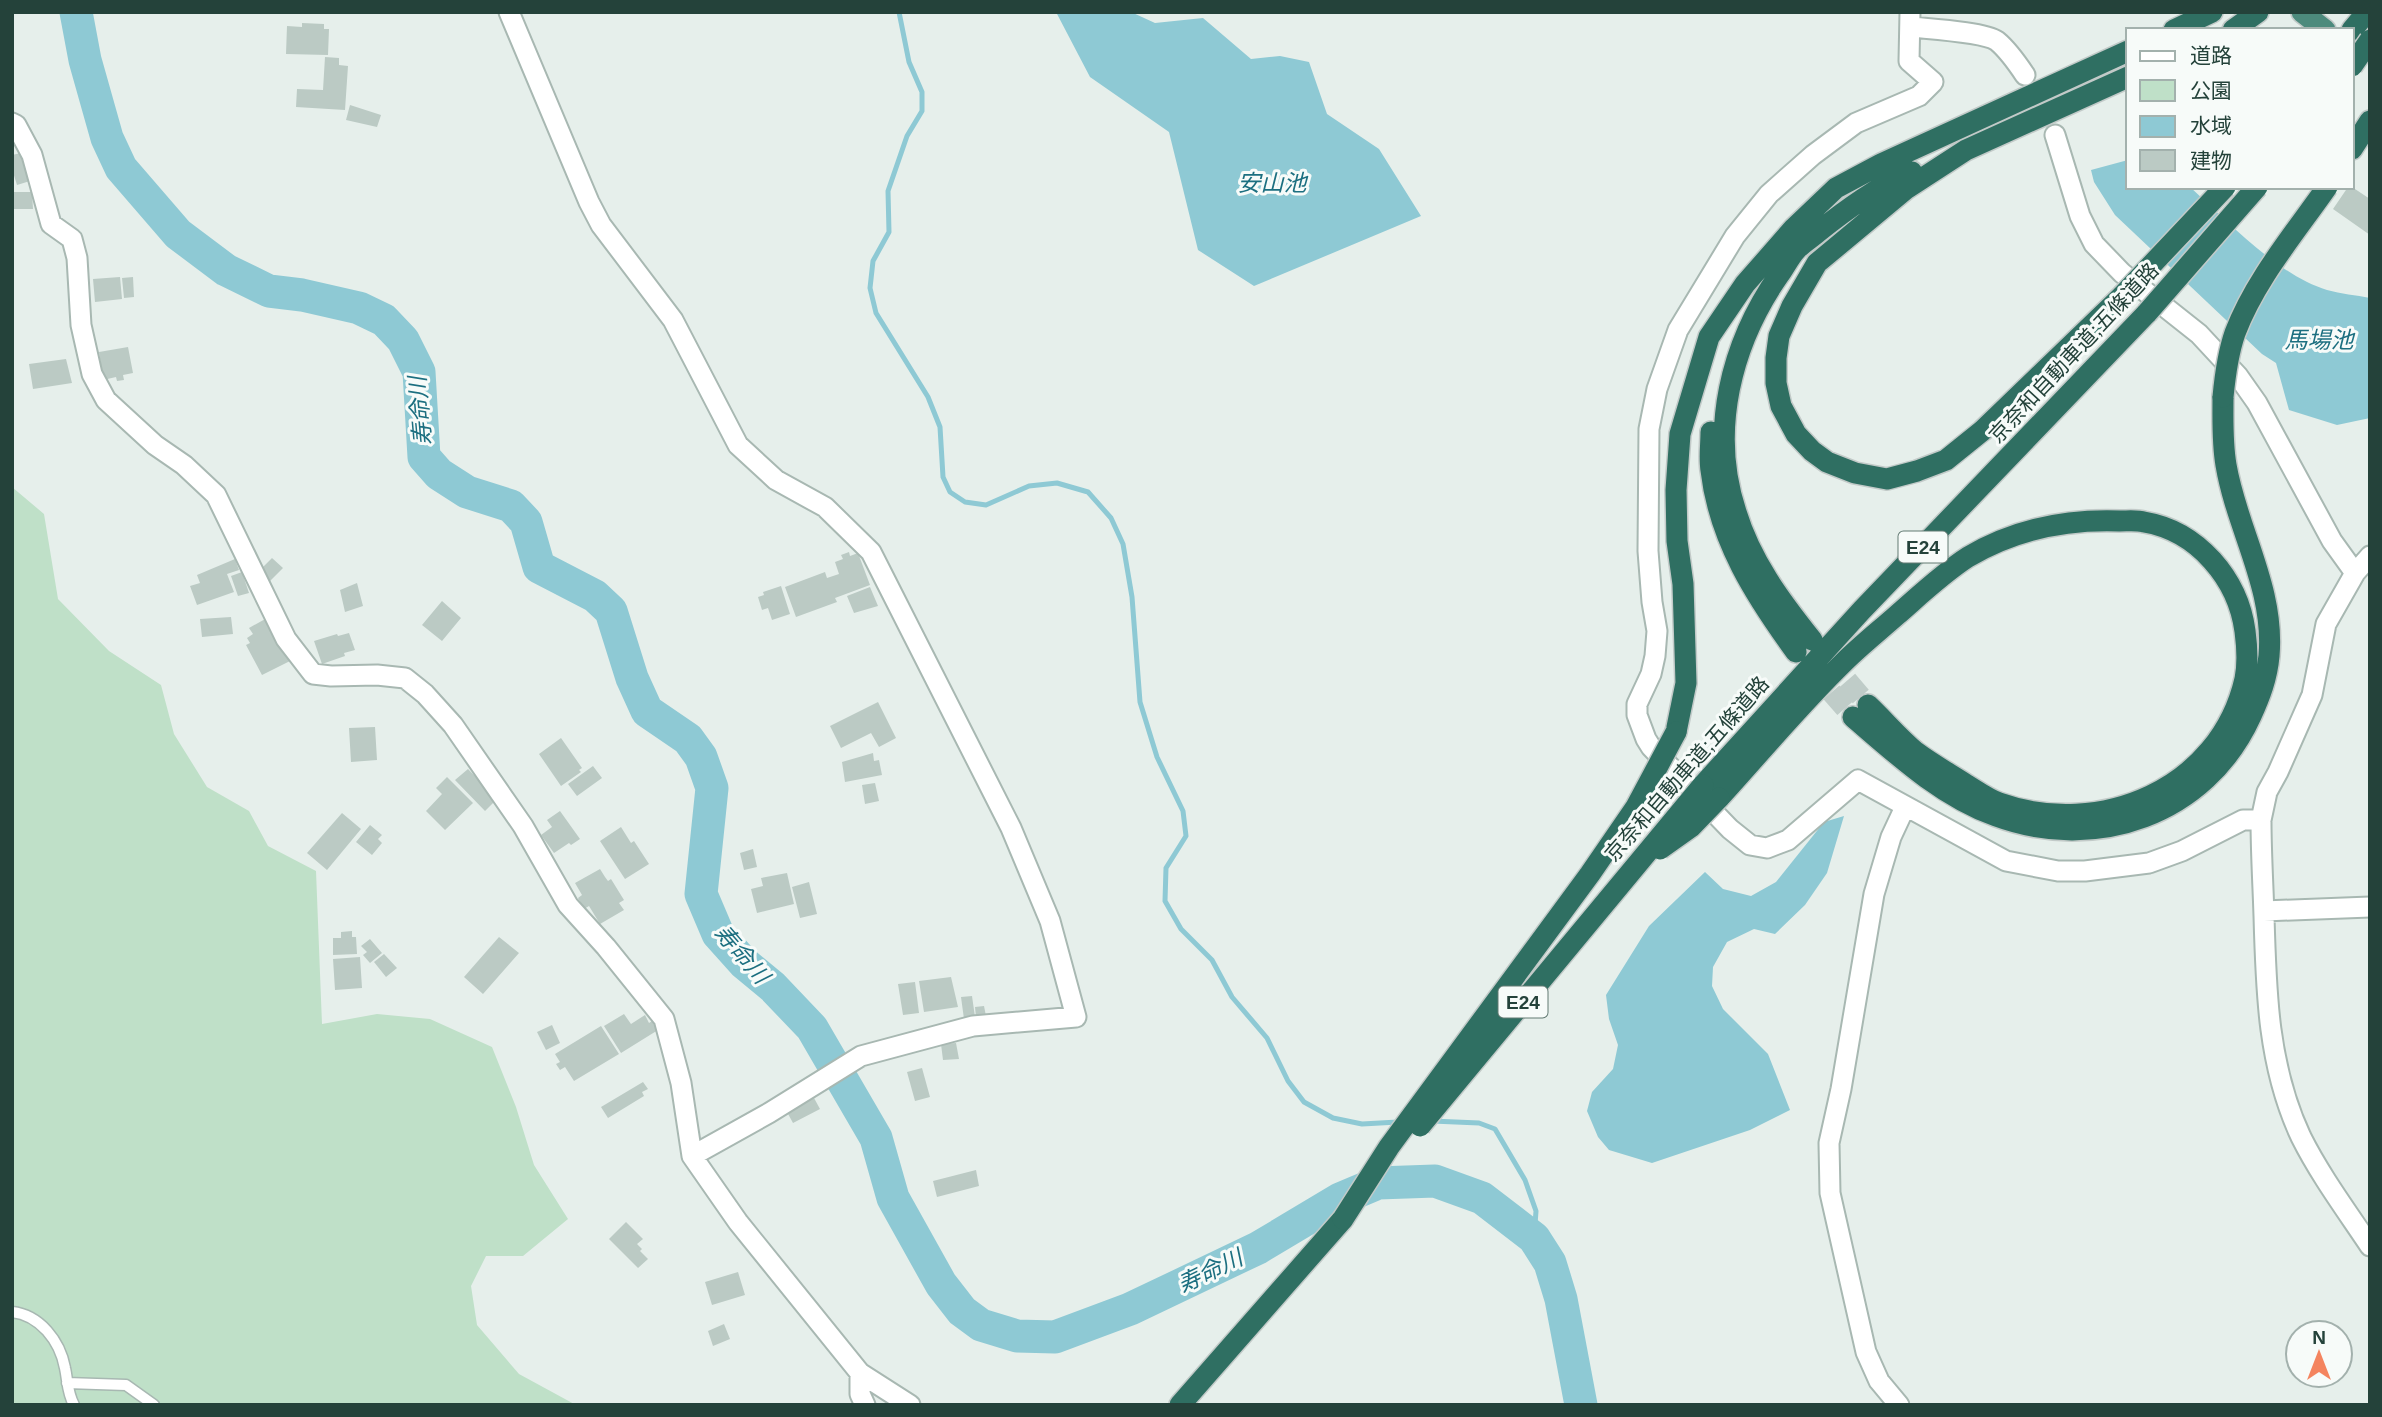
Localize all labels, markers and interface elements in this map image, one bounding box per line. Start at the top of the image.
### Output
legend [2126,28,2354,189]
text: 道路 [2190,44,2232,67]
text: 公園 [2190,79,2232,102]
text: 水域 [2190,114,2232,137]
text: 建物 [2190,149,2232,172]
water label: 安山池 [1238,170,1309,196]
street label: 京奈和自動車道;五條道路 [1984,258,2163,447]
water label: 馬場池 [2285,327,2356,353]
water label: 寿命川 [404,373,436,447]
road number: E24 [1898,532,1948,562]
street label: 京奈和自動車道;五條道路 [1600,672,1773,866]
water label: 寿命川 [710,919,776,991]
road number: E24 [1498,986,1548,1018]
water label: 寿命川 [1173,1243,1249,1298]
north arrow [2284,1319,2354,1389]
text: N [2312,1327,2326,1348]

